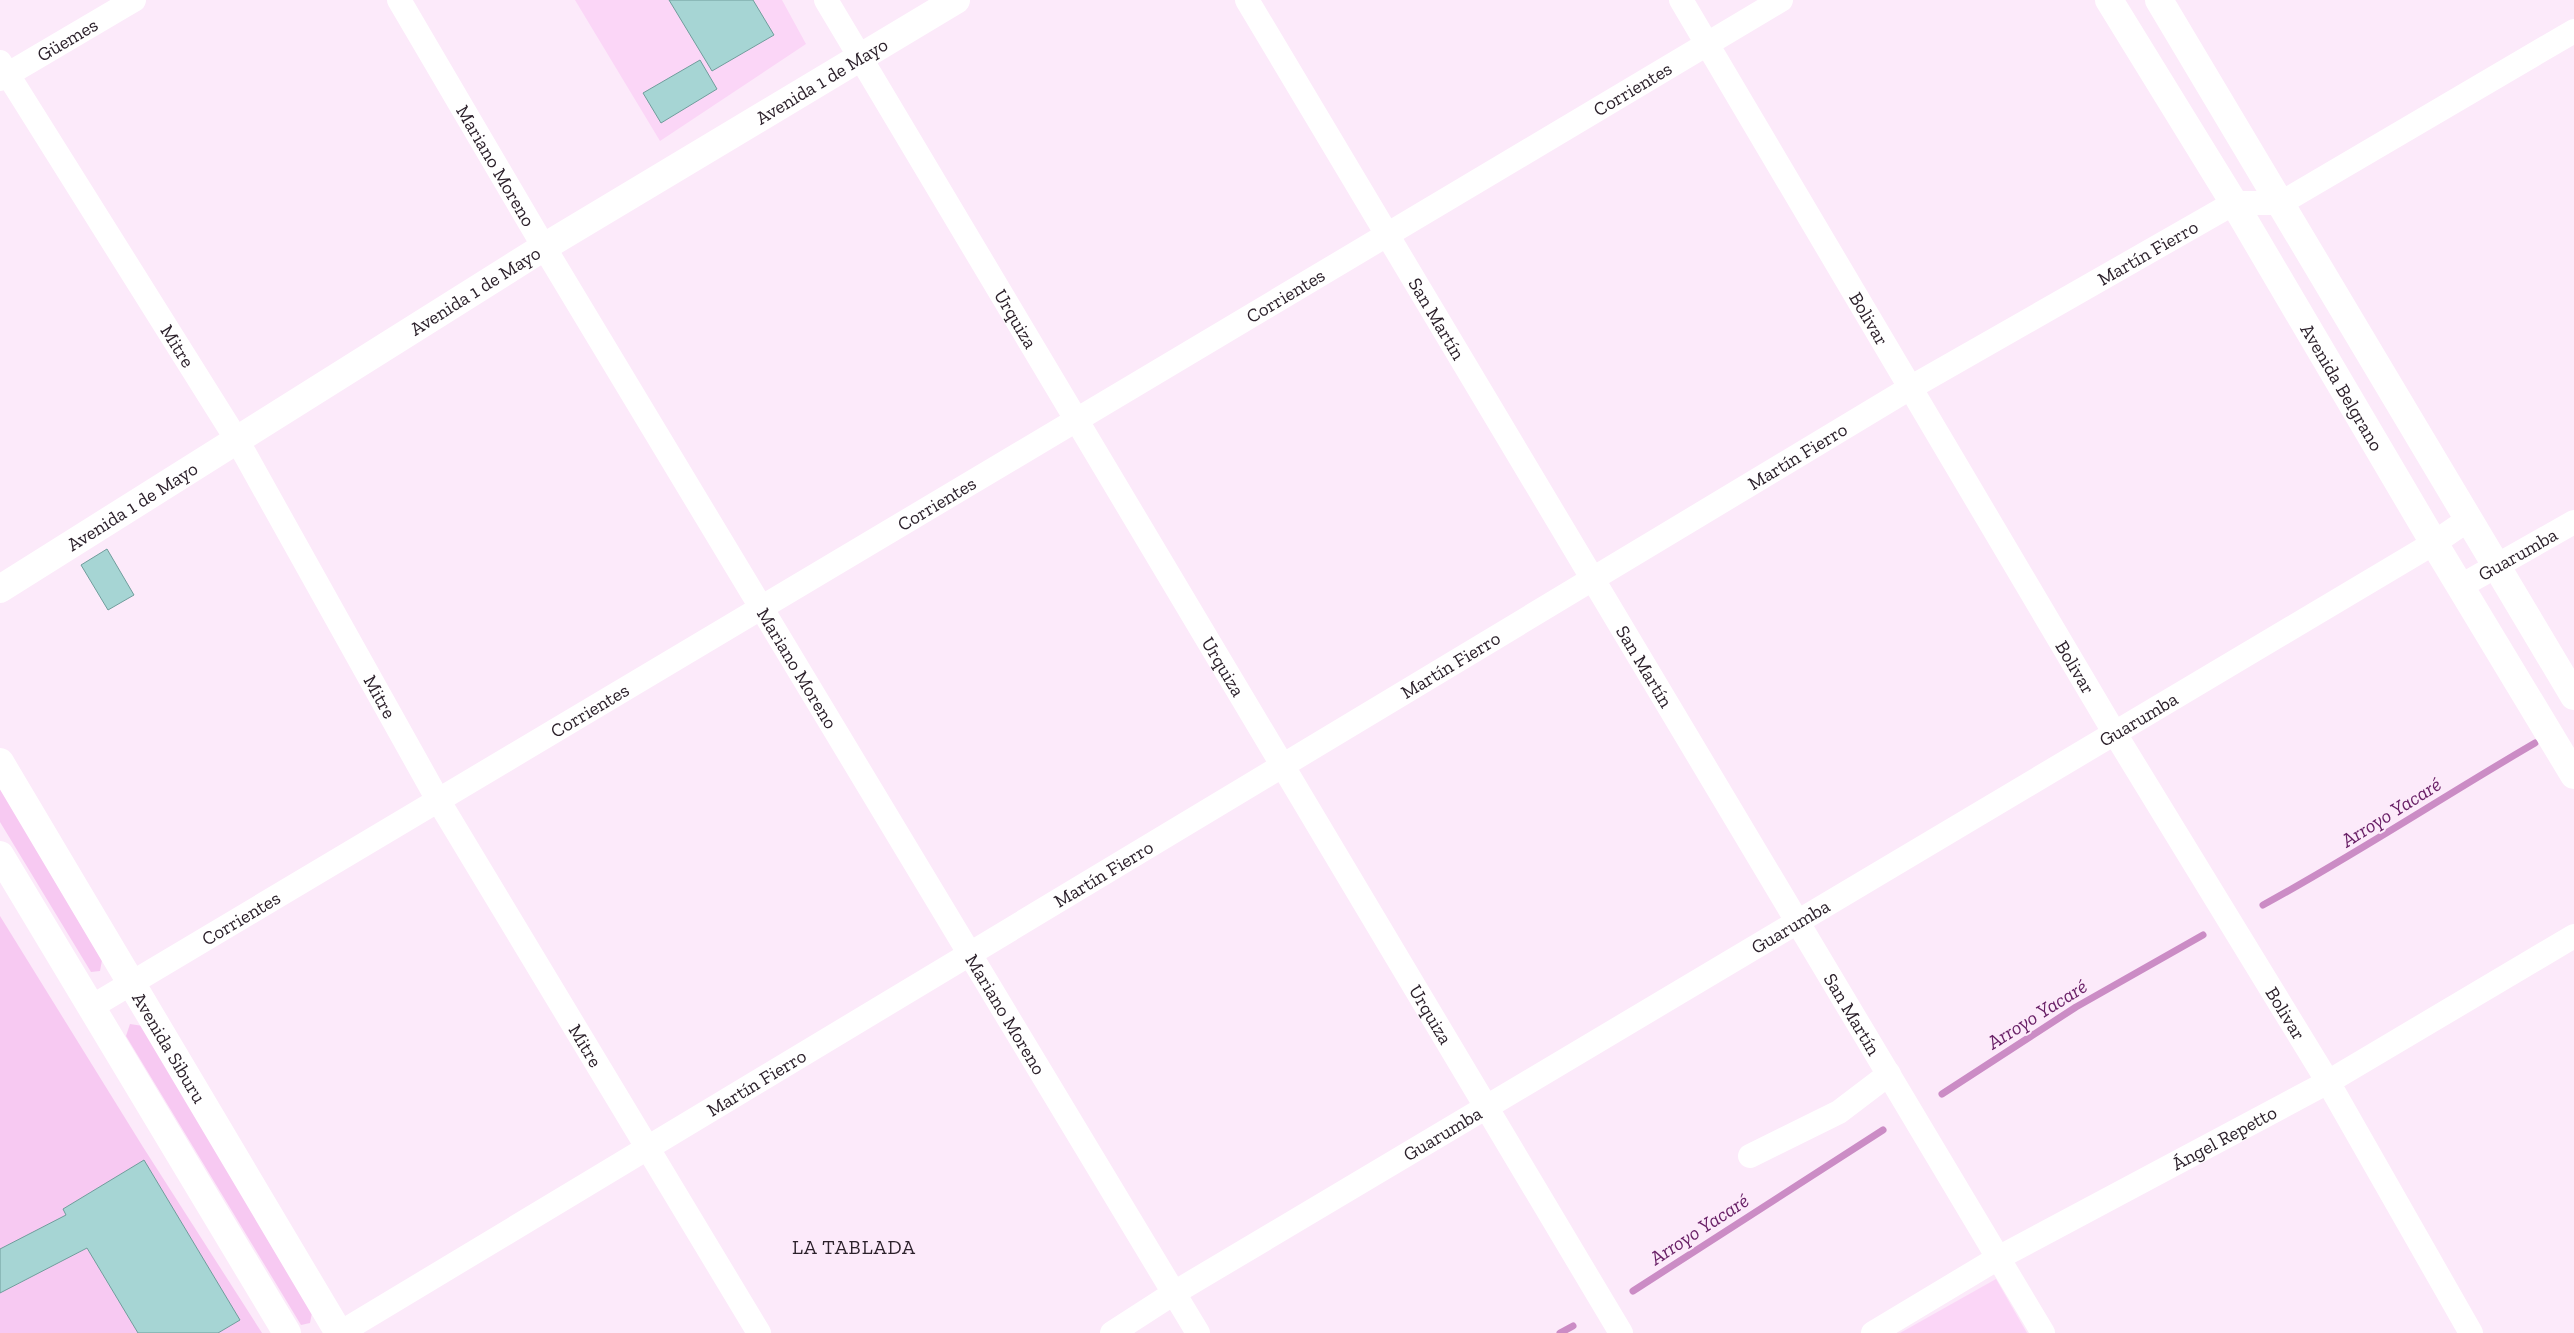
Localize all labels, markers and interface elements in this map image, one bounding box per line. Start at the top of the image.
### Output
street label: Güemes [33,13,102,66]
street label: Avenida 1 de Mayo [751,32,892,129]
street label: Corrientes [1589,56,1676,121]
street label: Mariano Moreno [452,101,541,231]
street label: Martín Fierro [2093,215,2202,290]
street label: Avenida 1 de Mayo [405,241,545,340]
street label: Corrientes [1242,263,1329,328]
street label: San Martín [1404,273,1471,364]
street label: Urquiza [989,285,1043,353]
street label: Bolivar [1845,288,1894,349]
street label: Avenida Belgrano [2296,319,2389,455]
street label: Mitre [156,320,200,372]
street label: Martín Fierro [1743,417,1851,495]
street label: Avenida 1 de Mayo [63,456,202,556]
street label: Corrientes [893,471,980,536]
street label: Guarumba [2474,522,2561,586]
street label: Mariano Moreno [752,604,843,733]
street label: San Martín [1612,621,1678,712]
street label: Martín Fierro [1396,626,1504,703]
street label: Urquiza [1197,633,1250,700]
street label: Bolivar [2051,636,2100,698]
street label: Mitre [359,671,402,722]
street label: Corrientes [546,678,633,742]
street label: Guarumba [2095,687,2182,751]
water label: Arroyo Yacaré [2336,772,2446,853]
street label: Martín Fierro [1049,835,1157,912]
street label: Corrientes [197,886,284,950]
street label: Guarumba [1747,894,1834,958]
street label: Mariano Moreno [961,950,1051,1079]
street label: San Martín [1819,969,1886,1059]
water label: Arroyo Yacaré [1982,974,2092,1055]
street label: Urquiza [1404,980,1458,1048]
street label: Bolivar [2261,982,2311,1044]
street label: Avenida Siburu [128,988,211,1107]
street label: Mitre [564,1020,608,1071]
street label: Martín Fierro [703,1044,810,1121]
street label: Ángel Repetto [2168,1100,2281,1175]
street label: Guarumba [1399,1101,1486,1166]
water label: Arroyo Yacaré [1644,1188,1753,1270]
district label: LA TABLADA [792,1235,916,1259]

